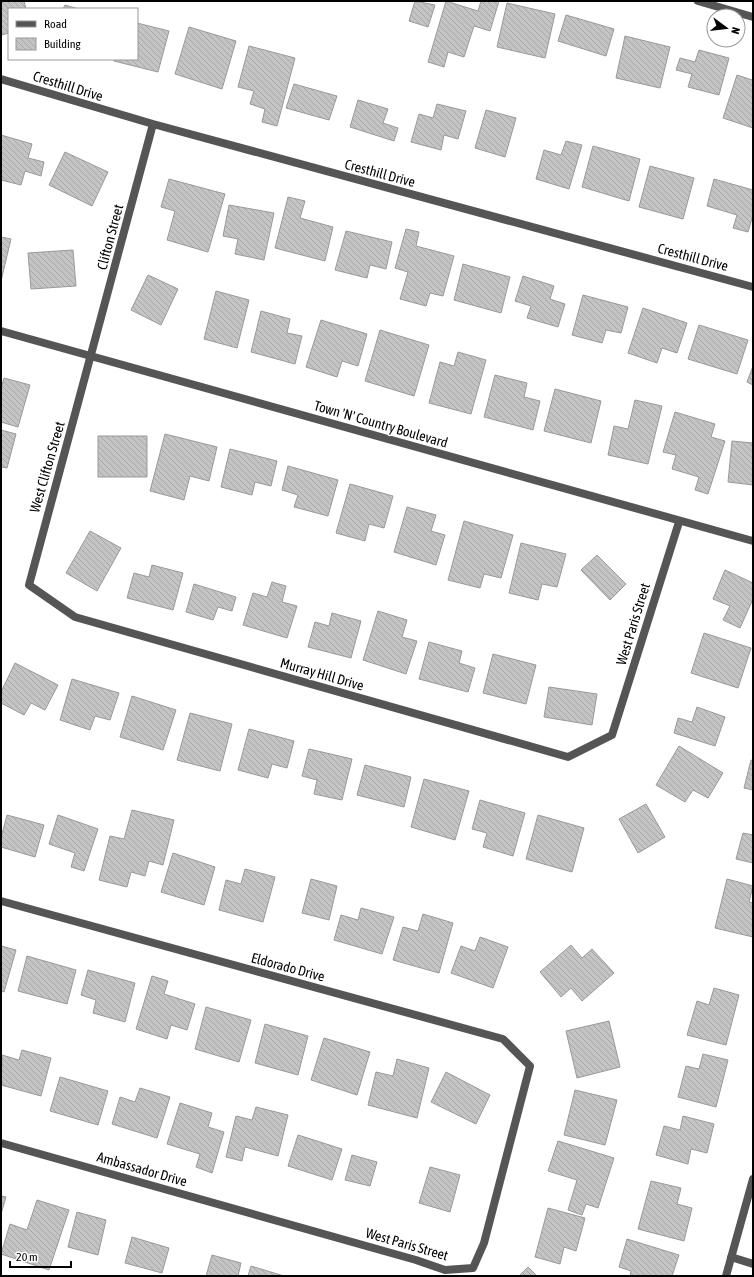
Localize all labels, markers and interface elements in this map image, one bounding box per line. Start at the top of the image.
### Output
legend [8,8,138,60]
north arrow [706,8,746,48]
text: Road [44,17,67,31]
text: N [729,26,742,35]
text: Building [44,37,82,51]
street label: Cresthill Drive [31,68,105,104]
street label: Cresthill Drive [343,156,417,190]
street label: Clifton Street [94,203,126,271]
street label: Cresthill Drive [656,240,730,274]
street label: Town 'N' Country Boulevard [312,397,450,451]
street label: West Clifton Street [26,420,68,514]
street label: West Paris Street [613,581,653,667]
street label: Murray Hill Drive [278,654,366,694]
street label: Eldorado Drive [250,950,326,984]
street label: Ambassador Drive [95,1149,189,1189]
street label: West Paris Street [364,1225,450,1263]
scale bar [10,1243,71,1269]
text: 20 m [16,1250,38,1264]

